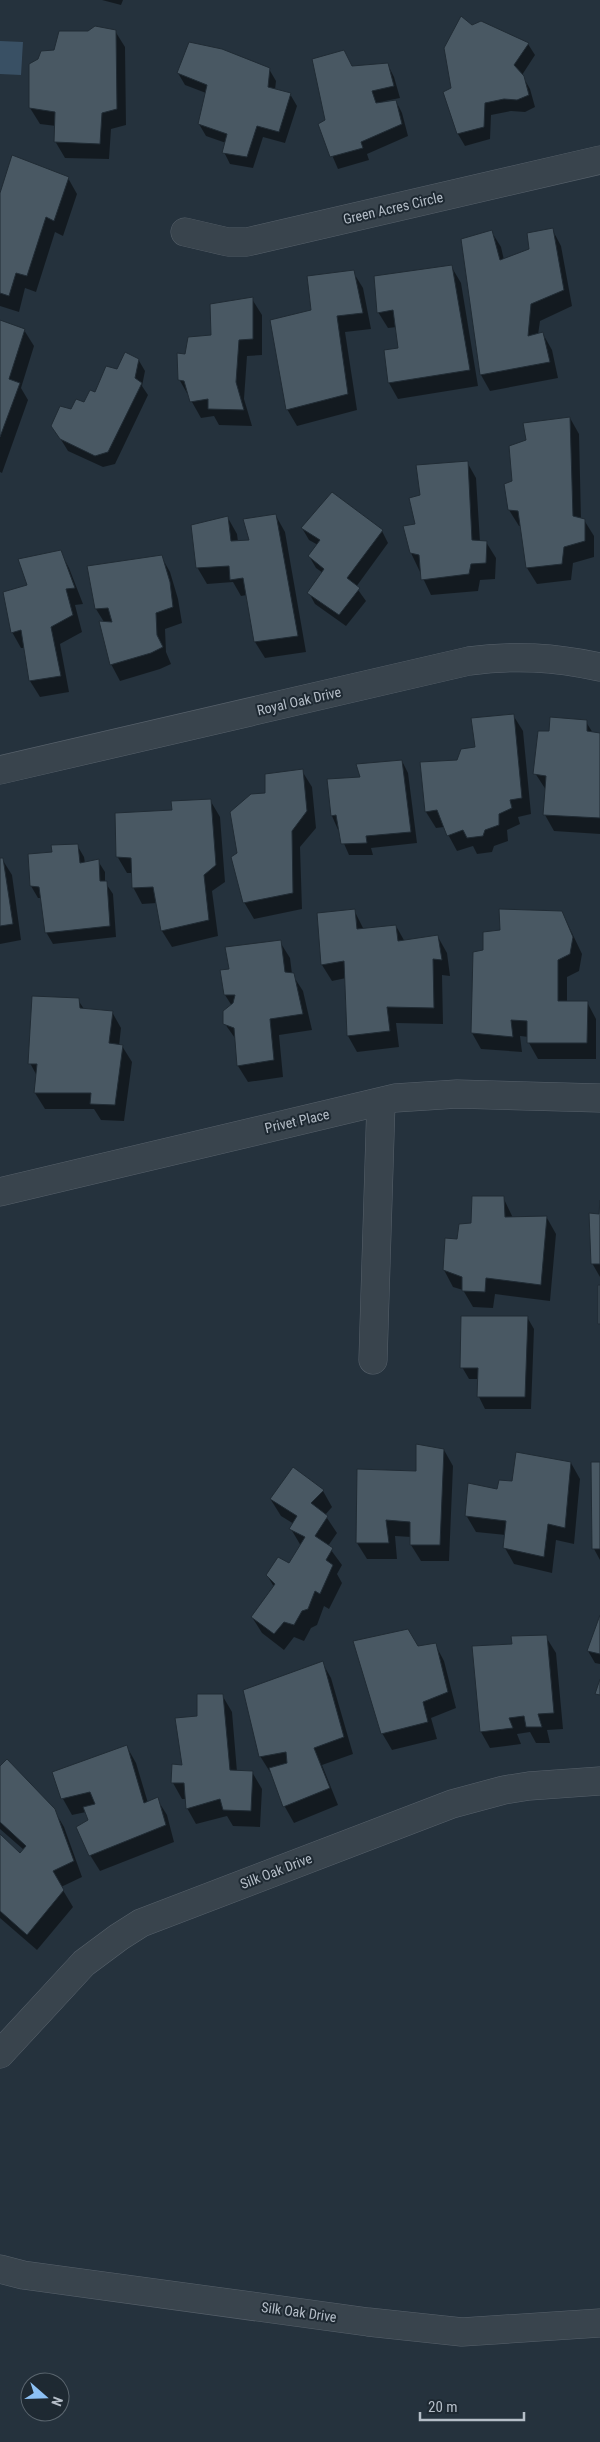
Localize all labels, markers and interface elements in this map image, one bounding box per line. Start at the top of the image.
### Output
street label: Green Acres Circle [342,189,445,227]
street label: Royal Oak Drive [255,683,343,718]
street label: Privet Place [263,1106,331,1136]
street label: Silk Oak Drive [238,1850,315,1892]
street label: Silk Oak Drive [260,2299,338,2325]
north arrow [20,2372,70,2422]
scale bar [420,2390,524,2422]
text: N [48,2395,66,2408]
text: 20 m [428,2398,458,2416]

